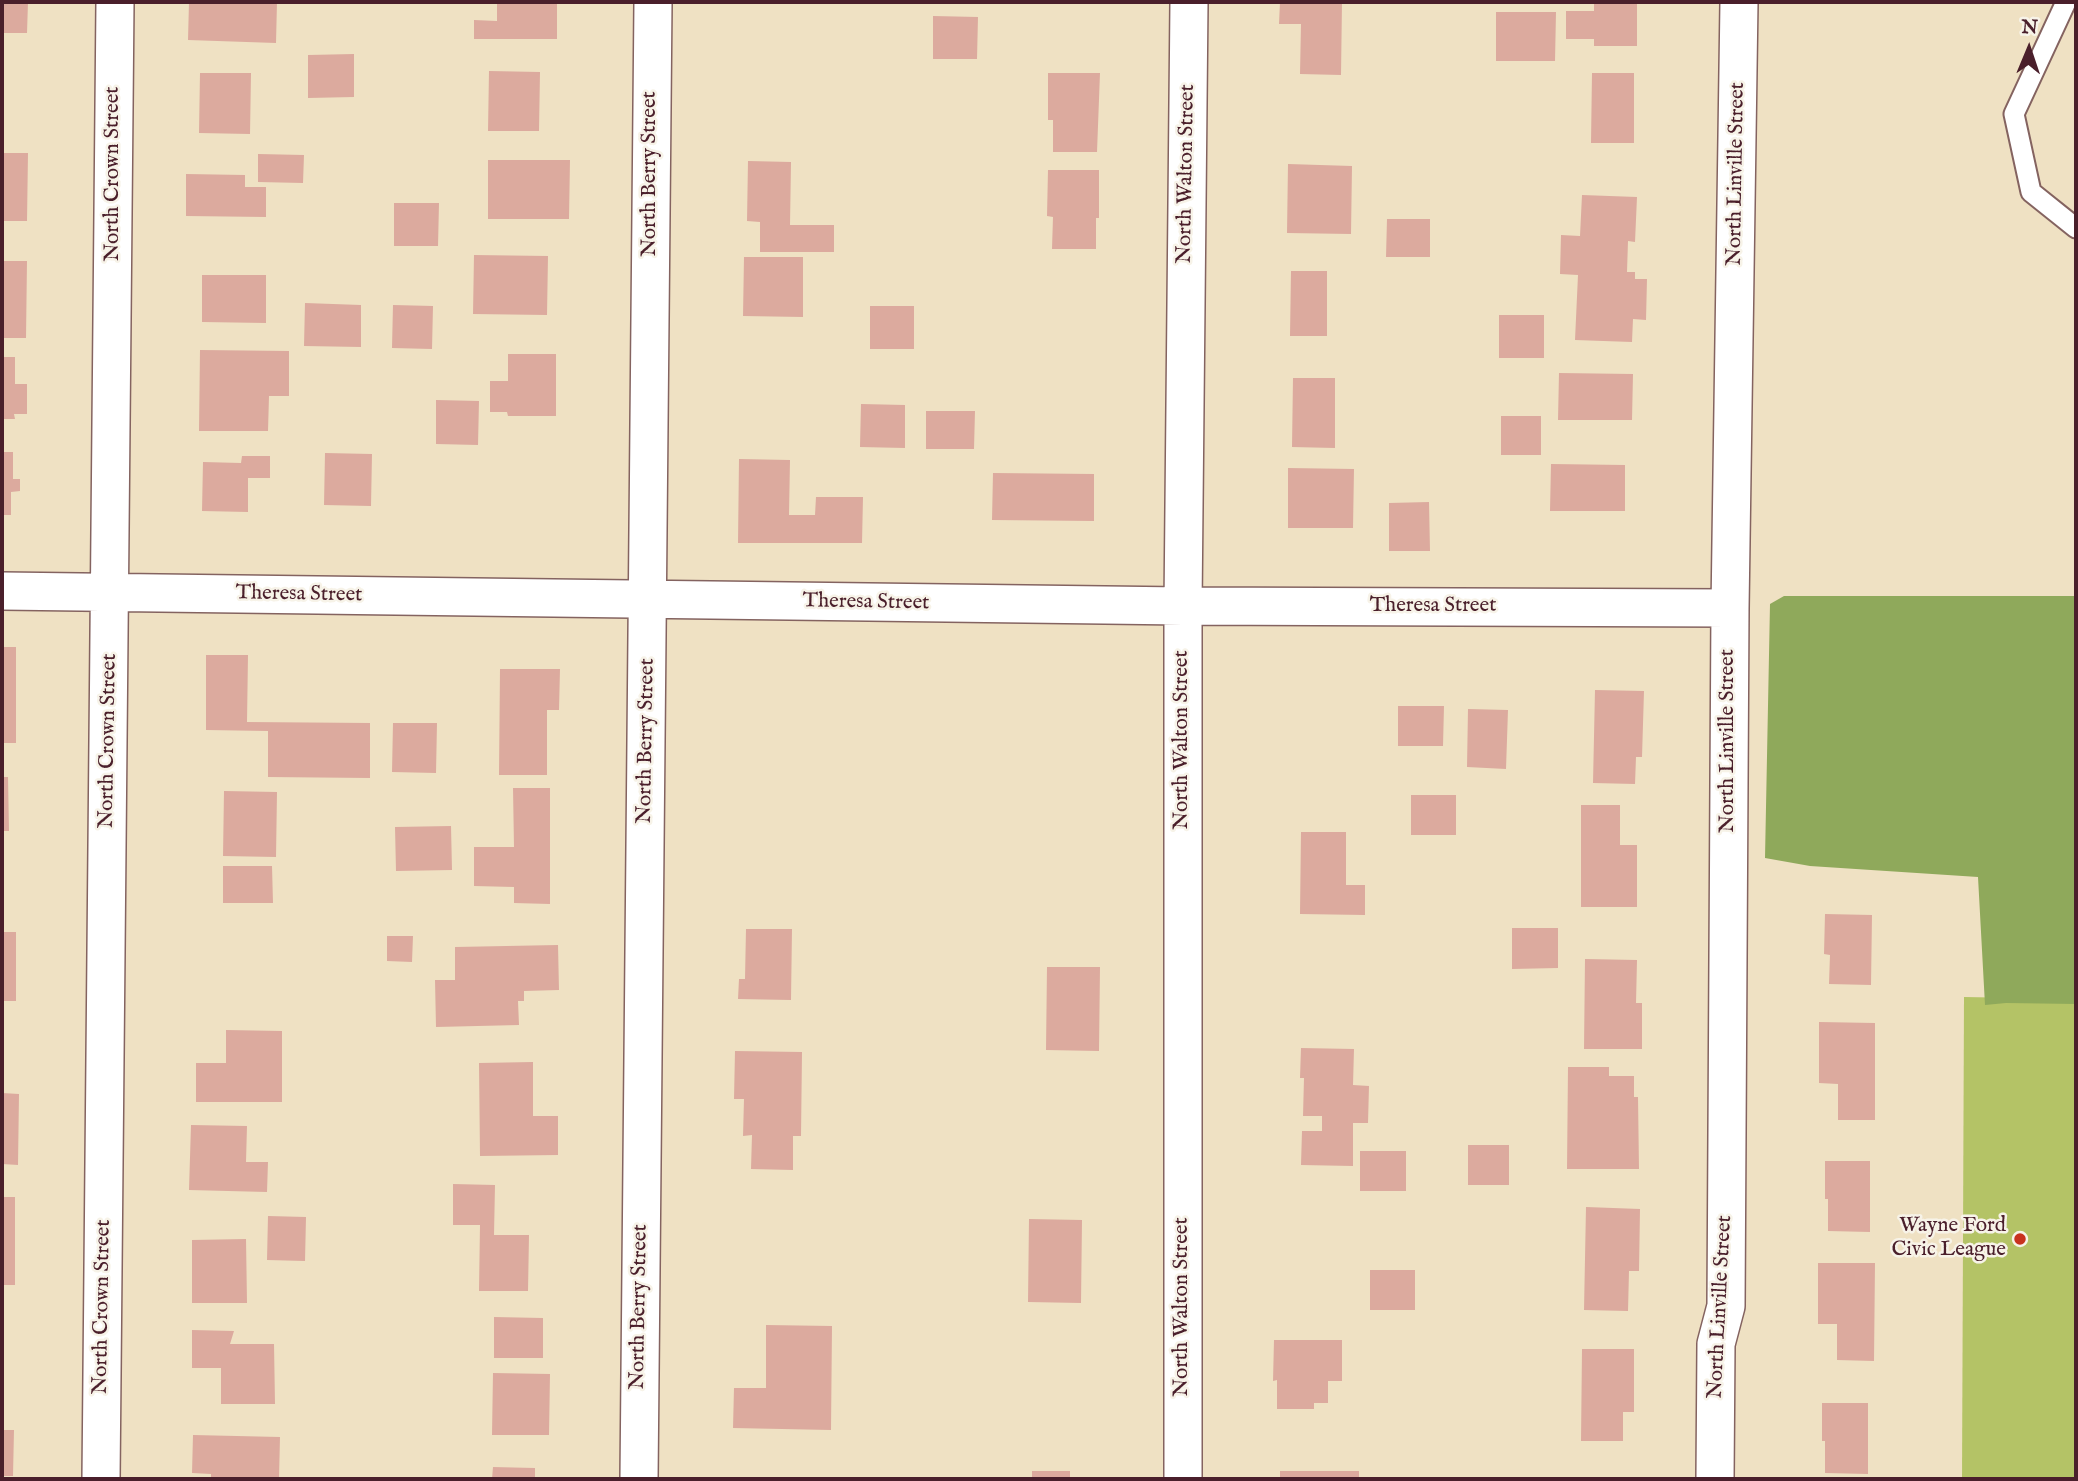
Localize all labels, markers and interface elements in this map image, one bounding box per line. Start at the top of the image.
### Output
north arrow [1994,14,2064,84]
text: N [2021,16,2038,40]
street label: North Linville Street [1723,82,1751,266]
street label: North Walton Street [1173,84,1201,264]
street label: North Crown Street [101,87,127,261]
street label: North Berry Street [638,91,664,257]
street label: Theresa Street [235,581,363,609]
street label: Theresa Street [802,589,930,617]
street label: Theresa Street [1370,594,1496,620]
street label: North Linville Street [1716,649,1742,833]
street label: North Walton Street [1170,650,1196,830]
street label: North Crown Street [95,653,123,829]
street label: North Berry Street [633,658,661,824]
place label: Wayne Ford Civic League [1891,1214,2006,1264]
street label: North Linville Street [1704,1215,1738,1399]
street label: North Walton Street [1170,1217,1196,1397]
street label: North Crown Street [89,1219,117,1395]
street label: North Berry Street [626,1224,654,1390]
marker: Wayne Ford Civic League [2012,1231,2028,1247]

